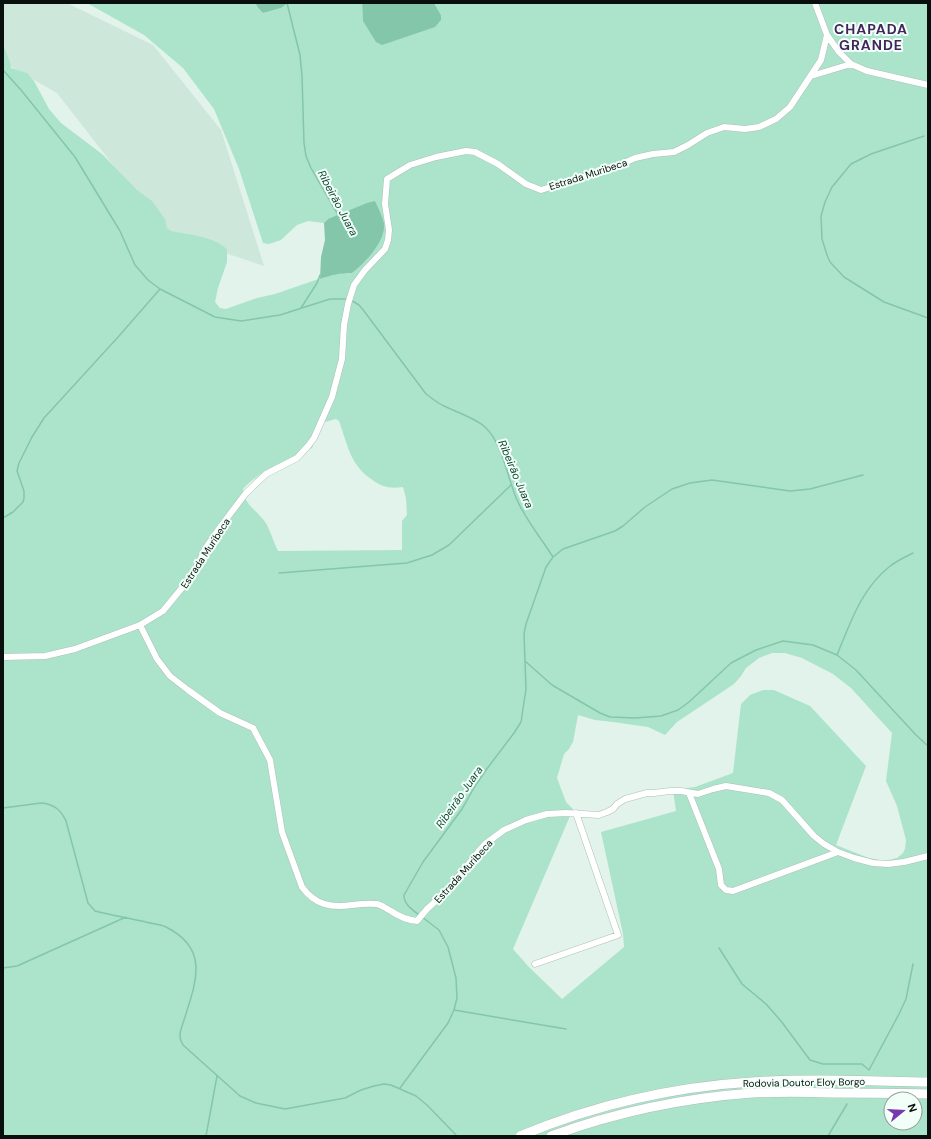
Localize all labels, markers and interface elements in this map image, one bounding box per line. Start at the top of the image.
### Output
district label: CHAPADA GRANDE [834,20,908,54]
street label: Estrada Muribeca [548,156,629,193]
water label: Ribeirão Juara [315,168,361,238]
water label: Ribeirão Juara [495,438,537,510]
street label: Estrada Muribeca [178,516,233,591]
water label: Ribeirão Juara [432,763,486,831]
street label: Estrada Muribeca [431,837,495,906]
street label: Rodovia Doutor Eloy Borgo [743,1075,865,1090]
north arrow [883,1091,923,1131]
text: N [905,1102,920,1114]

